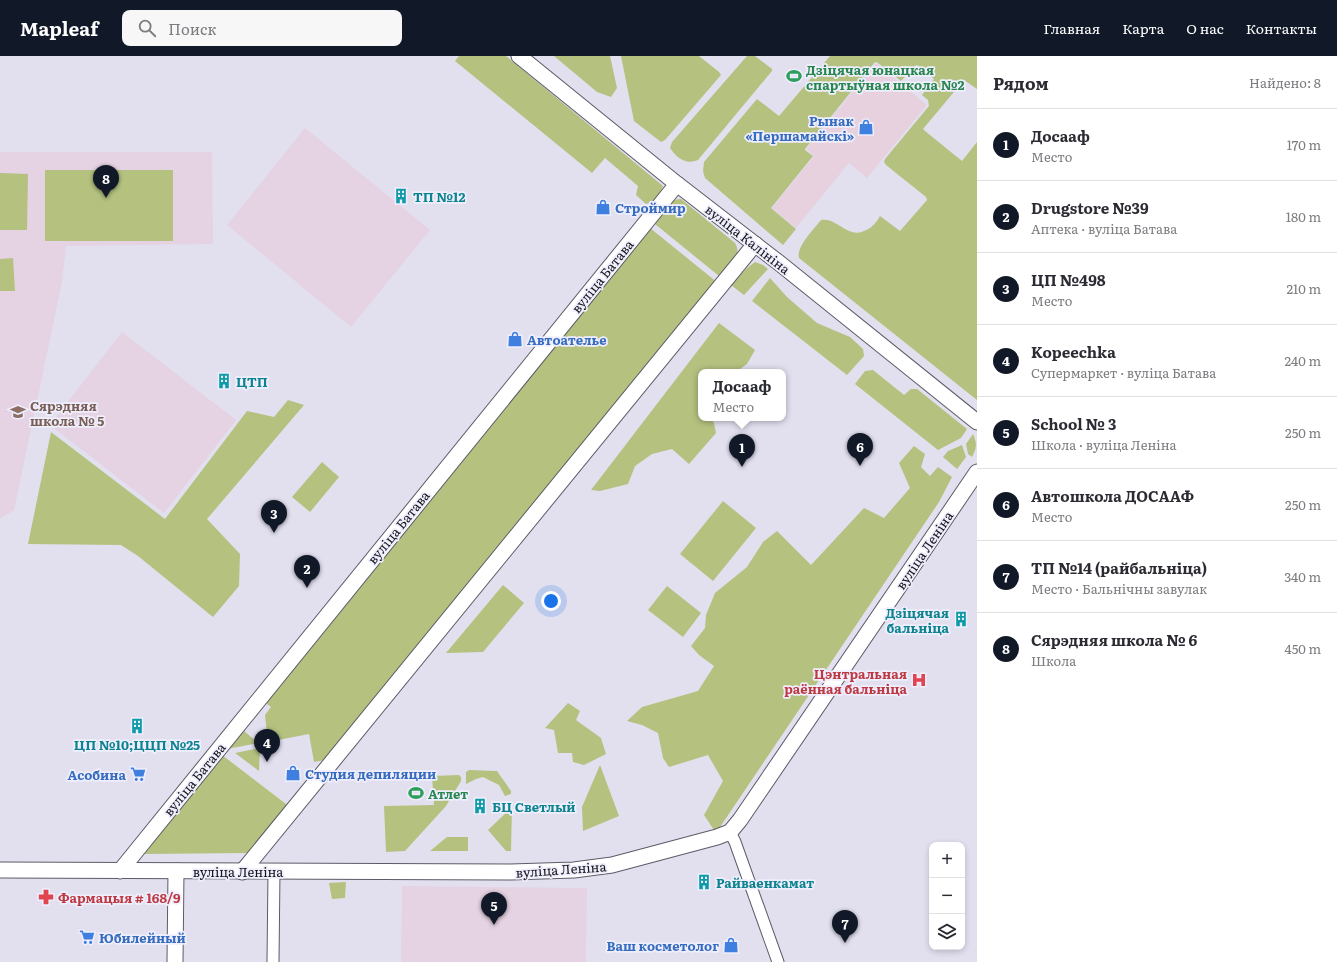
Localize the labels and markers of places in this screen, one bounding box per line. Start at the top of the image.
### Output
place label: Дзіцячая юнацкая спартыўная школа №2 [806,60,964,94]
sports icon: Дзіцячая юнацкая спартыўная школа №2 [785,67,803,85]
place label: Рынак «Першамайскі» [745,111,855,145]
shop icon: Рынак «Першамайскі» [857,118,875,136]
pin: 8 [93,165,119,198]
building icon: ТП №12 [392,187,410,205]
place label: ТП №12 [413,187,466,206]
shop icon: Строймир [594,198,612,216]
place label: Строймир [615,198,686,217]
shop icon: Автоателье [506,330,524,348]
place label: Автоателье [527,330,607,349]
building icon: ЦТП [215,372,233,390]
place label: ЦТП [236,372,268,391]
place label: Сярэдняя школа № 5 [30,396,104,430]
school or university icon: Сярэдняя школа № 5 [9,403,27,421]
pin: 6 [847,433,873,466]
pin: 1 [729,434,755,467]
pin: 3 [261,500,287,533]
pin: 2 [294,555,320,588]
place label: Дзіцячая бальніца [886,603,949,637]
building icon: Дзіцячая бальніца [952,610,970,628]
place label: Цэнтральная раённая бальніца [784,664,907,698]
hospital icon: Цэнтральная раённая бальніца [910,671,928,689]
building icon: ЦП №10;ЦЦП №25 [128,717,146,735]
pin: 4 [254,729,280,762]
place label: ЦП №10;ЦЦП №25 [74,735,200,754]
shop icon: Студия депиляции [284,764,302,782]
place label: Студия депиляции [305,764,436,783]
place label: Асобина [67,765,126,784]
supermarket icon: Асобина [129,765,147,783]
sports icon: Атлет [407,784,425,802]
place label: Атлет [428,784,468,803]
building icon: БЦ Светлый [471,797,489,815]
place label: БЦ Светлый [492,797,576,816]
building icon: Райваенкамат [695,873,713,891]
place label: Райваенкамат [716,873,814,892]
pharmacy icon: Фармацыя # 168/9 [37,888,55,906]
place label: Фармацыя # 168/9 [58,888,181,907]
pin: 5 [481,892,507,925]
pin: 7 [832,910,858,943]
supermarket icon: Юбилейный [78,928,96,946]
place label: Юбилейный [99,928,186,947]
place label: Ваш косметолог [607,936,719,955]
shop icon: Ваш косметолог [722,936,740,954]

